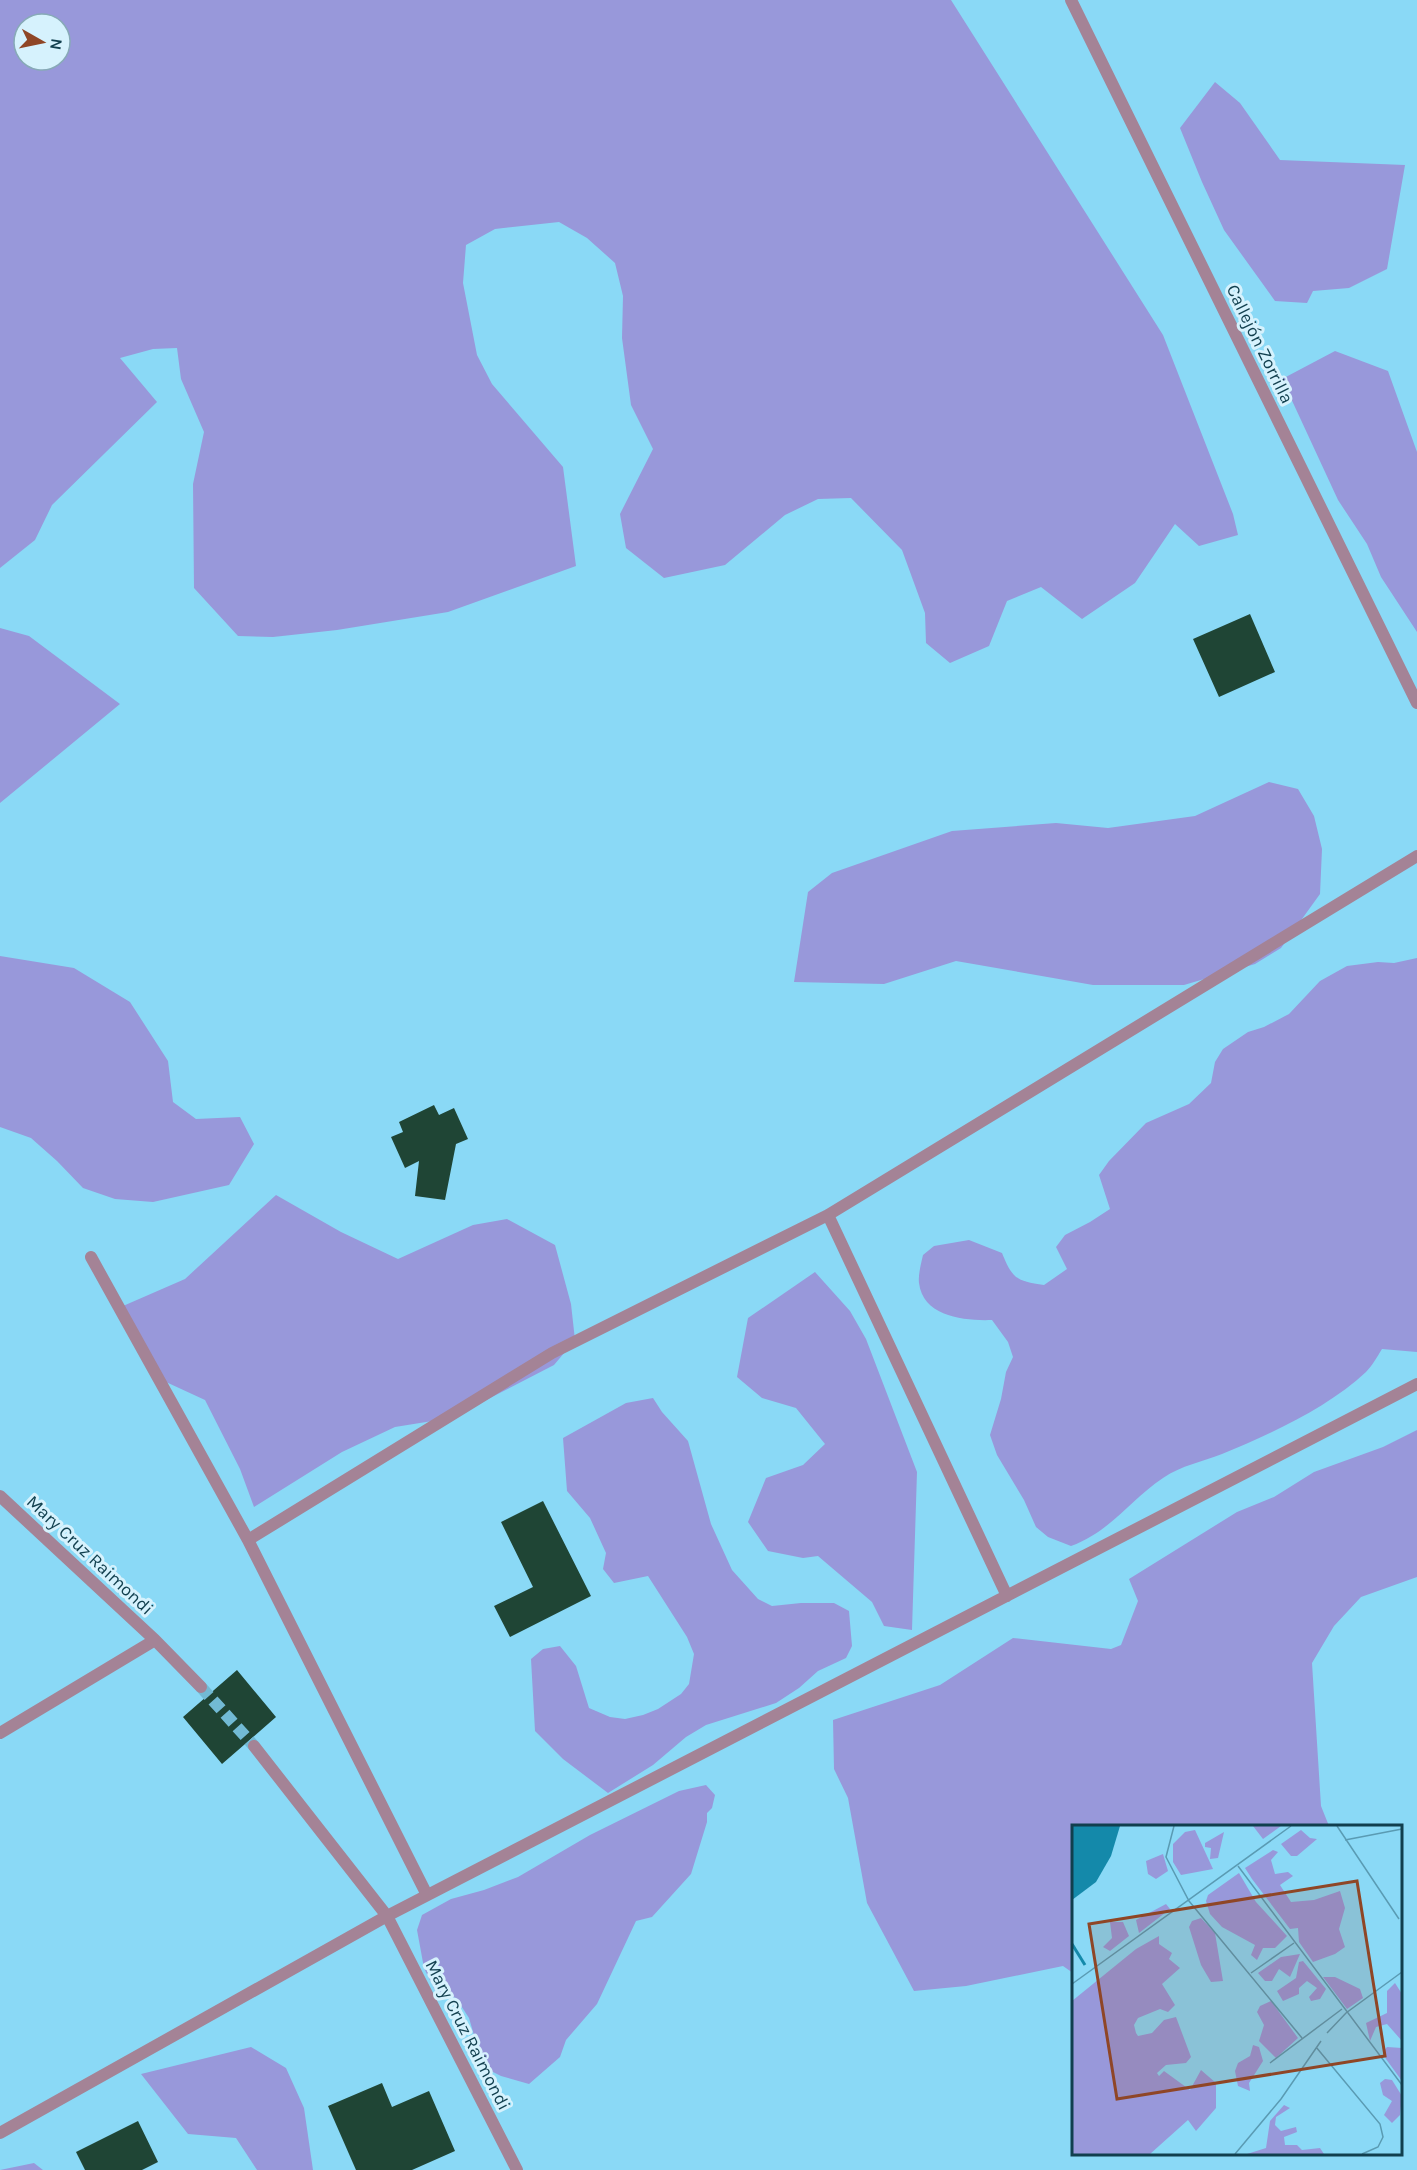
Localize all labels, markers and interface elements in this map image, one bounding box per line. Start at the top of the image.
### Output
north arrow [12,12,72,72]
text: N [46,37,67,51]
street label: Callejón Zorrilla [1222,281,1298,407]
street label: Mary Cruz Raimondi [22,1491,158,1619]
inset map [1072,1825,1402,2155]
street label: Mary Cruz Raimondi [421,1956,515,2114]

